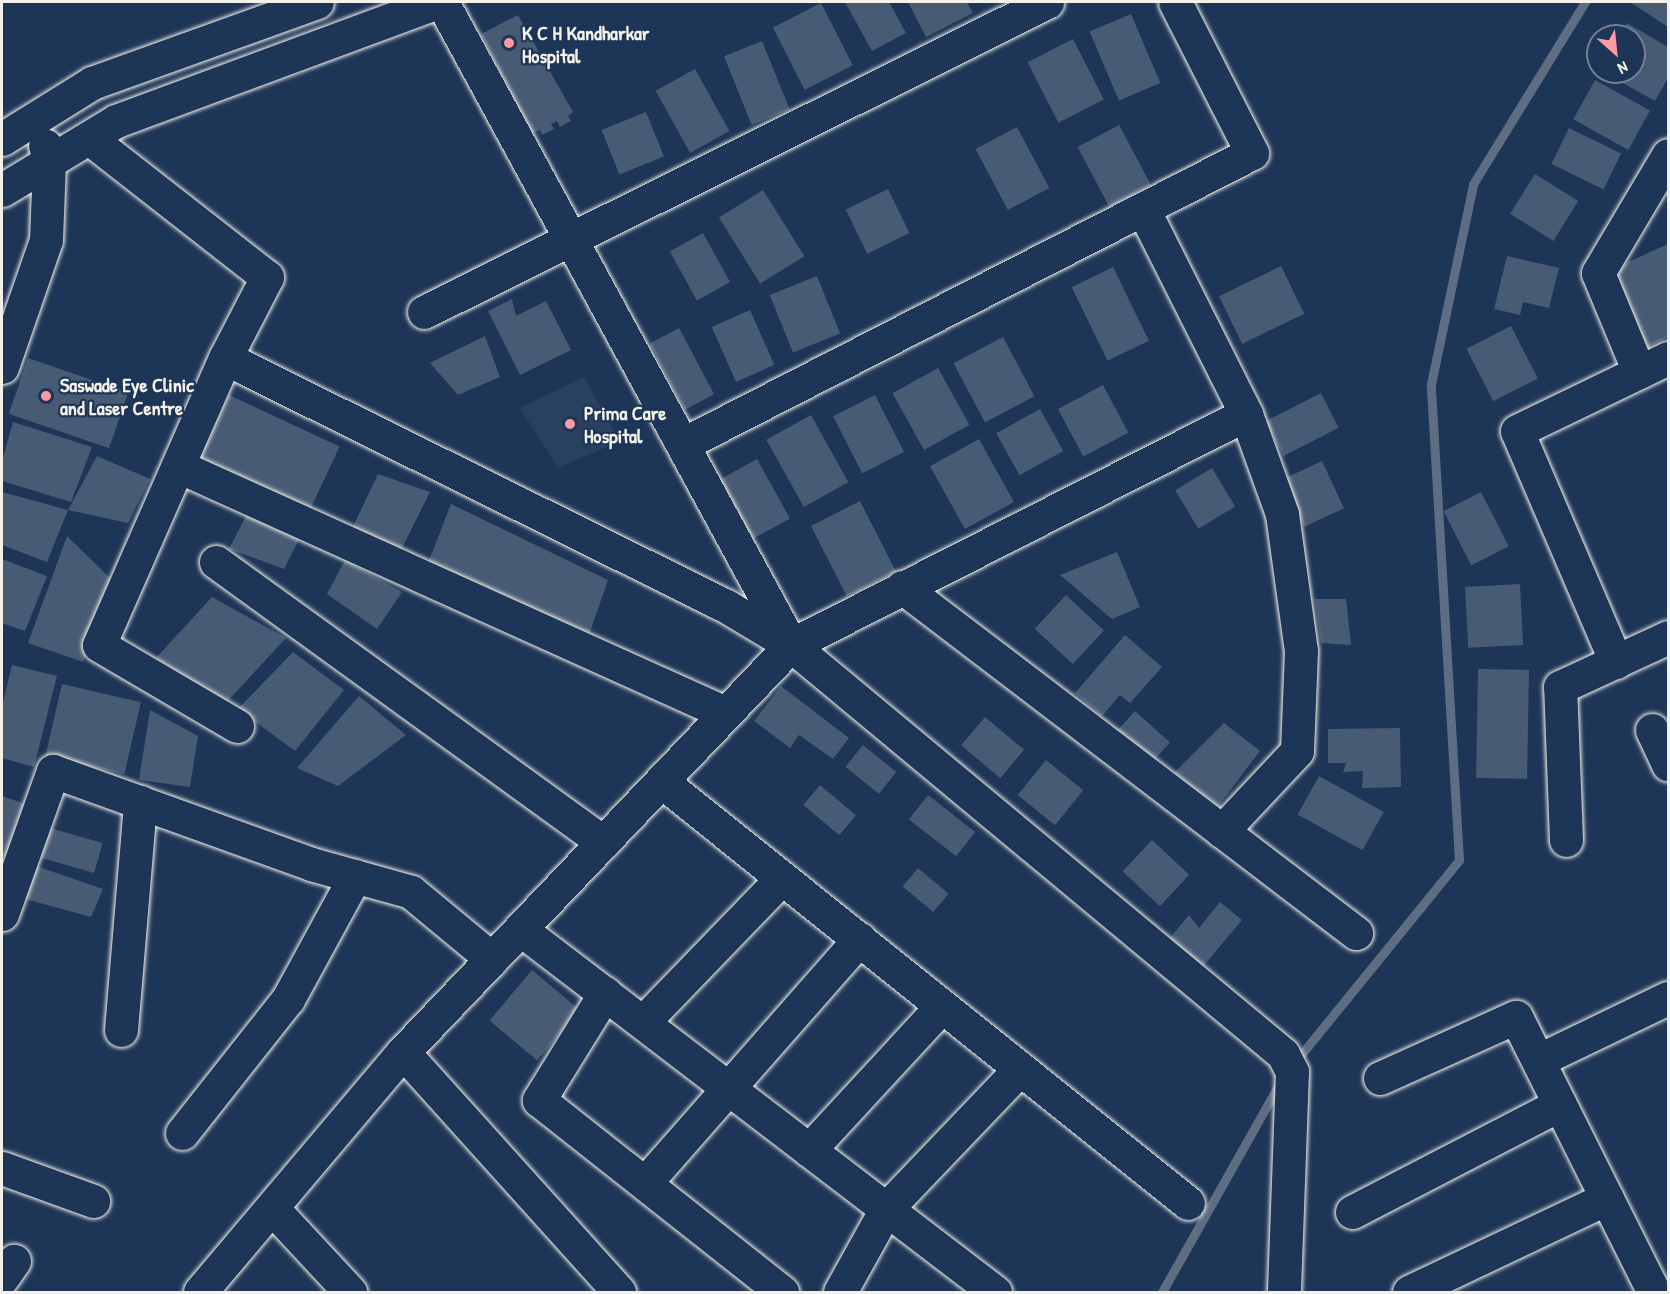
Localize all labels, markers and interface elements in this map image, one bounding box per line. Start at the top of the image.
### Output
place label: K C H Kandharkar Hospital [522,20,649,67]
north arrow [1586,24,1646,84]
marker: K C H Kandharkar Hospital [500,34,518,52]
text: N [1614,57,1632,80]
place label: Saswade Eye Clinic and Laser Centre [60,372,194,419]
marker: Saswade Eye Clinic and Laser Centre [37,387,55,405]
place label: Prima Care Hospital [584,400,666,447]
marker: Prima Care Hospital [561,415,579,433]

